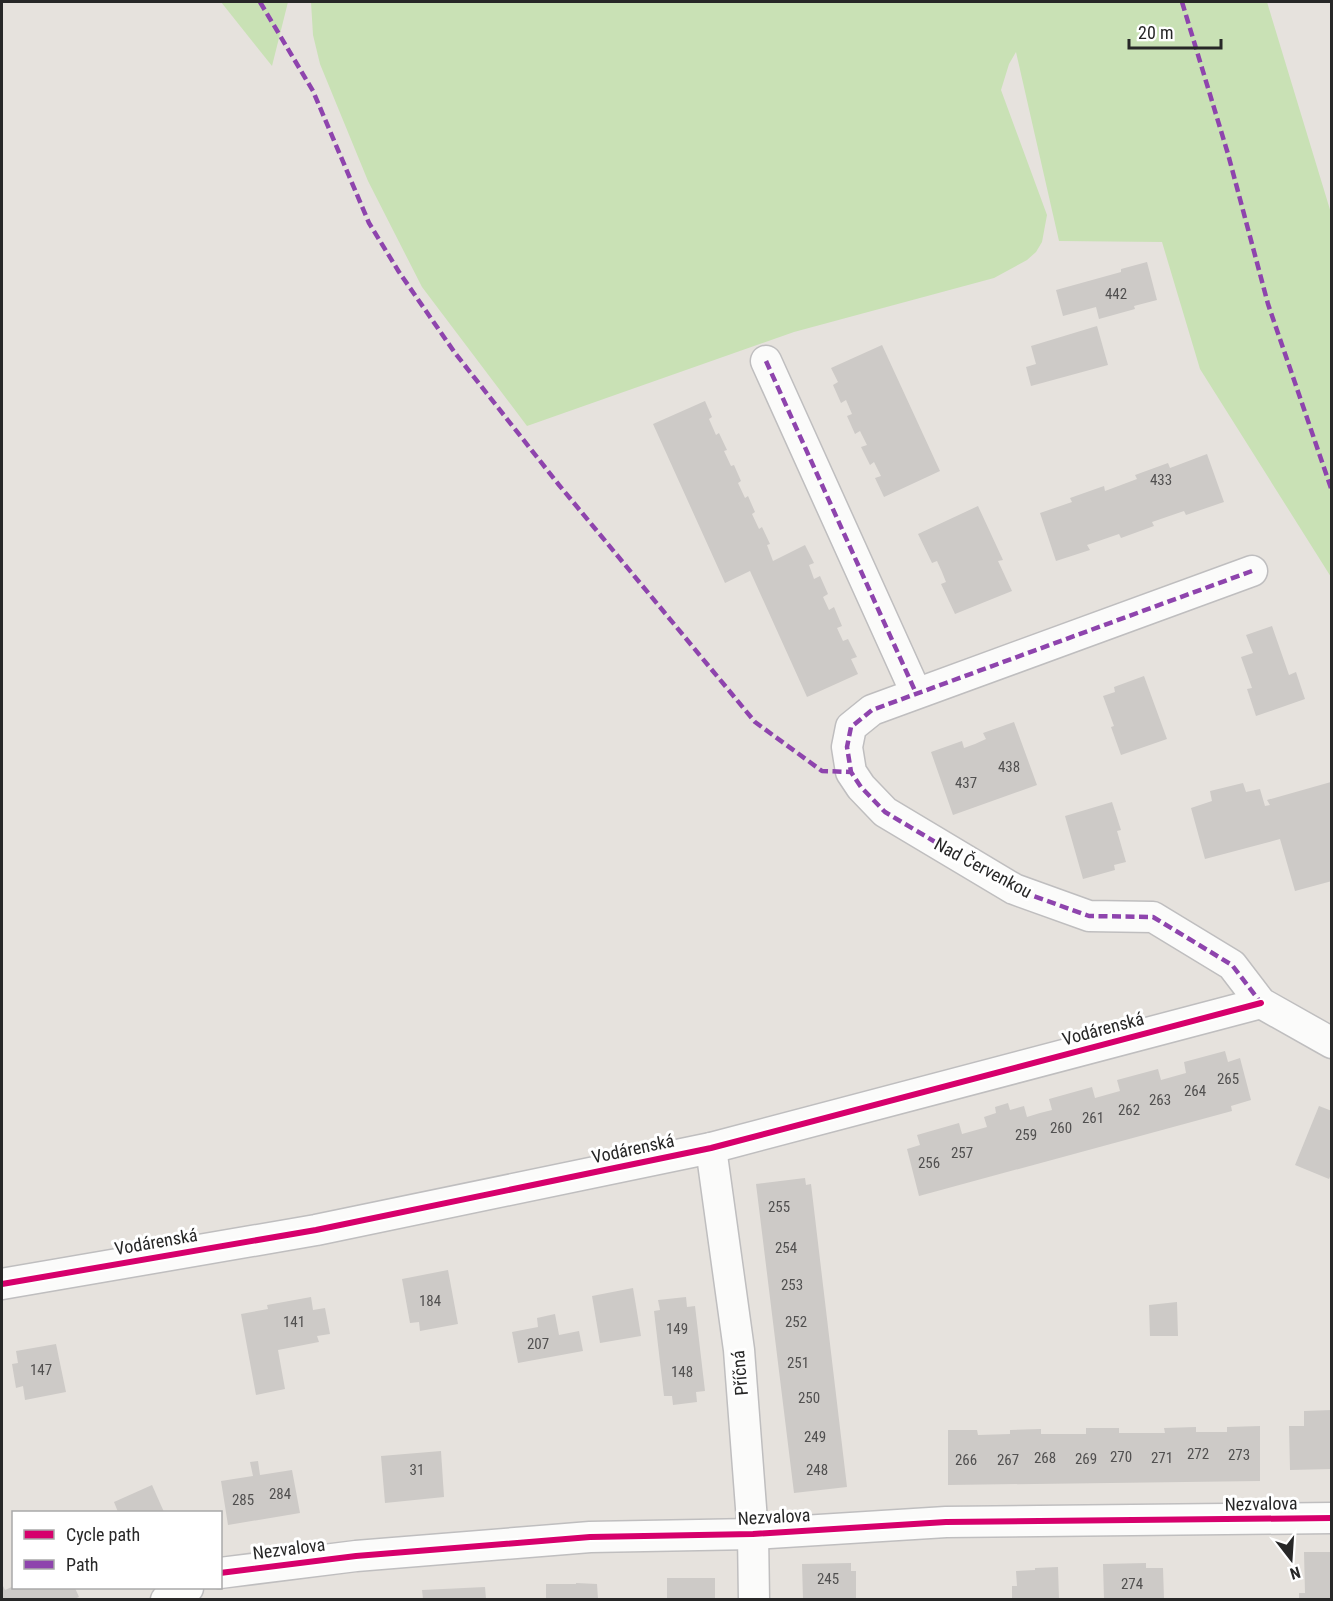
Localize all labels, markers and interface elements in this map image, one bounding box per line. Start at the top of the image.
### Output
scale bar [1129,12,1220,50]
text: 20 m [1138,22,1173,43]
house number: 442 [1105,285,1127,303]
house number: 433 [1150,471,1172,489]
house number: 438 [998,758,1020,776]
house number: 437 [955,774,977,792]
street label: Nad Červenkou [931,833,1036,902]
street label: Vodárenská [1060,1008,1146,1049]
house number: 265 [1217,1070,1239,1088]
house number: 264 [1184,1082,1206,1100]
house number: 263 [1149,1091,1171,1109]
house number: 262 [1118,1101,1140,1119]
house number: 261 [1082,1109,1104,1127]
house number: 260 [1050,1119,1072,1137]
house number: 259 [1015,1126,1037,1144]
street label: Vodárenská [590,1130,676,1167]
house number: 257 [951,1144,973,1162]
house number: 256 [918,1154,940,1172]
house number: 255 [768,1198,790,1216]
street label: Vodárenská [113,1224,199,1259]
house number: 254 [775,1239,797,1257]
house number: 253 [781,1276,803,1294]
house number: 184 [419,1292,441,1310]
house number: 141 [283,1313,305,1331]
house number: 252 [785,1313,807,1331]
house number: 149 [666,1320,688,1338]
house number: 207 [527,1335,549,1353]
street label: Příčná [727,1350,752,1397]
house number: 251 [787,1354,809,1372]
house number: 147 [30,1361,52,1379]
house number: 148 [671,1363,693,1381]
house number: 250 [798,1389,820,1407]
house number: 249 [804,1428,826,1446]
house number: 272 [1187,1445,1209,1463]
house number: 273 [1228,1446,1250,1464]
house number: 270 [1110,1448,1132,1466]
house number: 268 [1034,1449,1056,1467]
house number: 271 [1151,1449,1173,1467]
house number: 269 [1075,1450,1097,1468]
house number: 266 [955,1451,977,1469]
house number: 267 [997,1451,1019,1469]
house number: 31 [410,1461,424,1479]
house number: 248 [806,1461,828,1479]
house number: 284 [269,1485,291,1503]
house number: 285 [232,1491,254,1509]
street label: Nezvalova [1224,1492,1298,1515]
street label: Nezvalova [737,1504,811,1529]
legend [12,1511,222,1589]
text: Cycle path [66,1524,140,1545]
north arrow [1261,1529,1321,1589]
street label: Nezvalova [251,1534,326,1563]
text: Path [66,1554,99,1575]
text: N [1288,1562,1303,1583]
house number: 245 [817,1570,839,1588]
house number: 274 [1121,1575,1143,1593]

